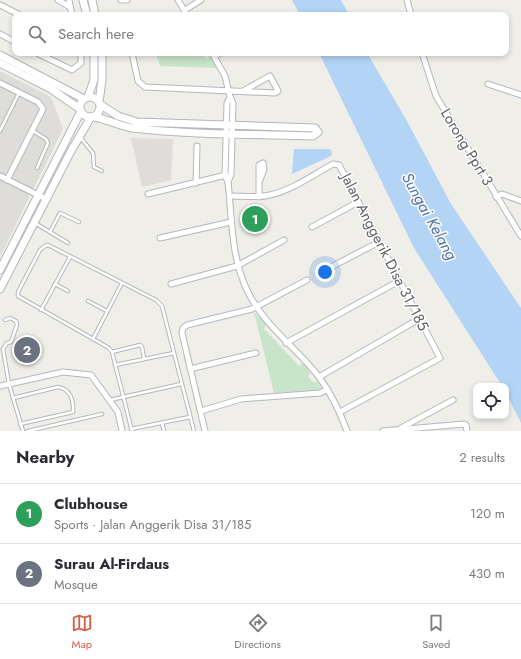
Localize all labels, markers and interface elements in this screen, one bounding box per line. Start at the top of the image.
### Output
search box [12,12,509,56]
icon: search [26,23,48,45]
text: Search here [58,23,134,45]
street label: Lorong Pprt 3 [435,104,499,190]
street label: Jalan Anggerik Disa 31/185 [335,167,434,335]
water label: Sungai Kelang [396,168,463,264]
pin: 1 [242,204,268,234]
your location [315,262,335,282]
pin: 2 [14,335,40,365]
map controls [473,383,509,419]
button: locate [473,383,509,419]
text: Nearby [16,445,74,469]
text: 2 results [459,448,505,467]
text: Clubhouse [54,493,128,515]
text: 1 [26,504,32,523]
text: 120 m [470,504,505,523]
text: Sports · Jalan Anggerik Disa 31/185 [54,515,251,534]
text: Surau Al-Firdaus [54,553,169,575]
text: 2 [25,564,33,583]
text: 430 m [468,564,505,583]
text: Mosque [54,575,98,594]
tab: Map [71,612,93,652]
tab: Directions [234,612,281,652]
tab: Saved [422,612,450,652]

